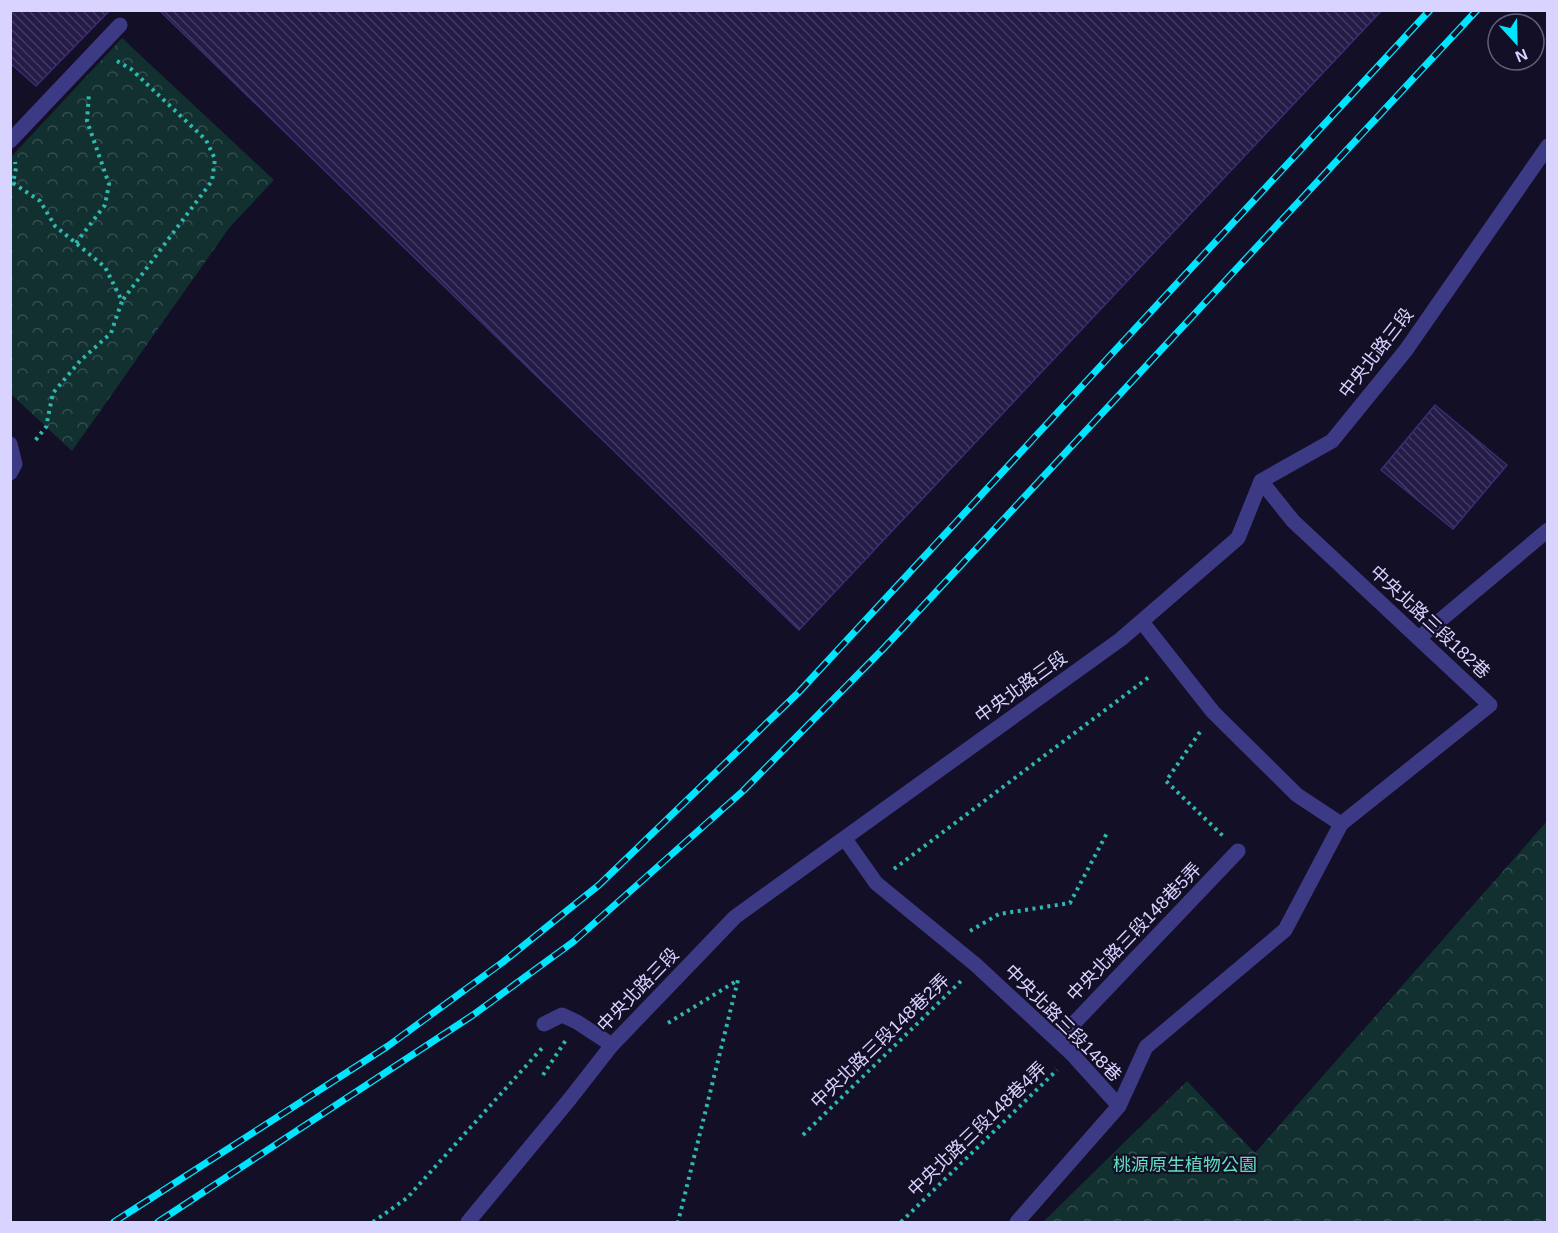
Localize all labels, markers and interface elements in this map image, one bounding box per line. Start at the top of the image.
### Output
north arrow [1486,12,1546,72]
text: N [1513,45,1530,65]
street label: 中央北路三段 [1335,304,1417,402]
street label: 中央北路三段182巷 [1366,561,1494,683]
street label: 中央北路三段 [971,647,1071,727]
street label: 中央北路三段148巷5弄 [1063,859,1205,1005]
street label: 中央北路三段 [593,944,683,1036]
street label: 中央北路三段148巷 [1001,961,1125,1085]
street label: 中央北路三段148巷2弄 [807,970,953,1112]
street label: 中央北路三段148巷4弄 [904,1058,1050,1200]
park label: 桃源原生植物公園 [1113,1155,1257,1175]

